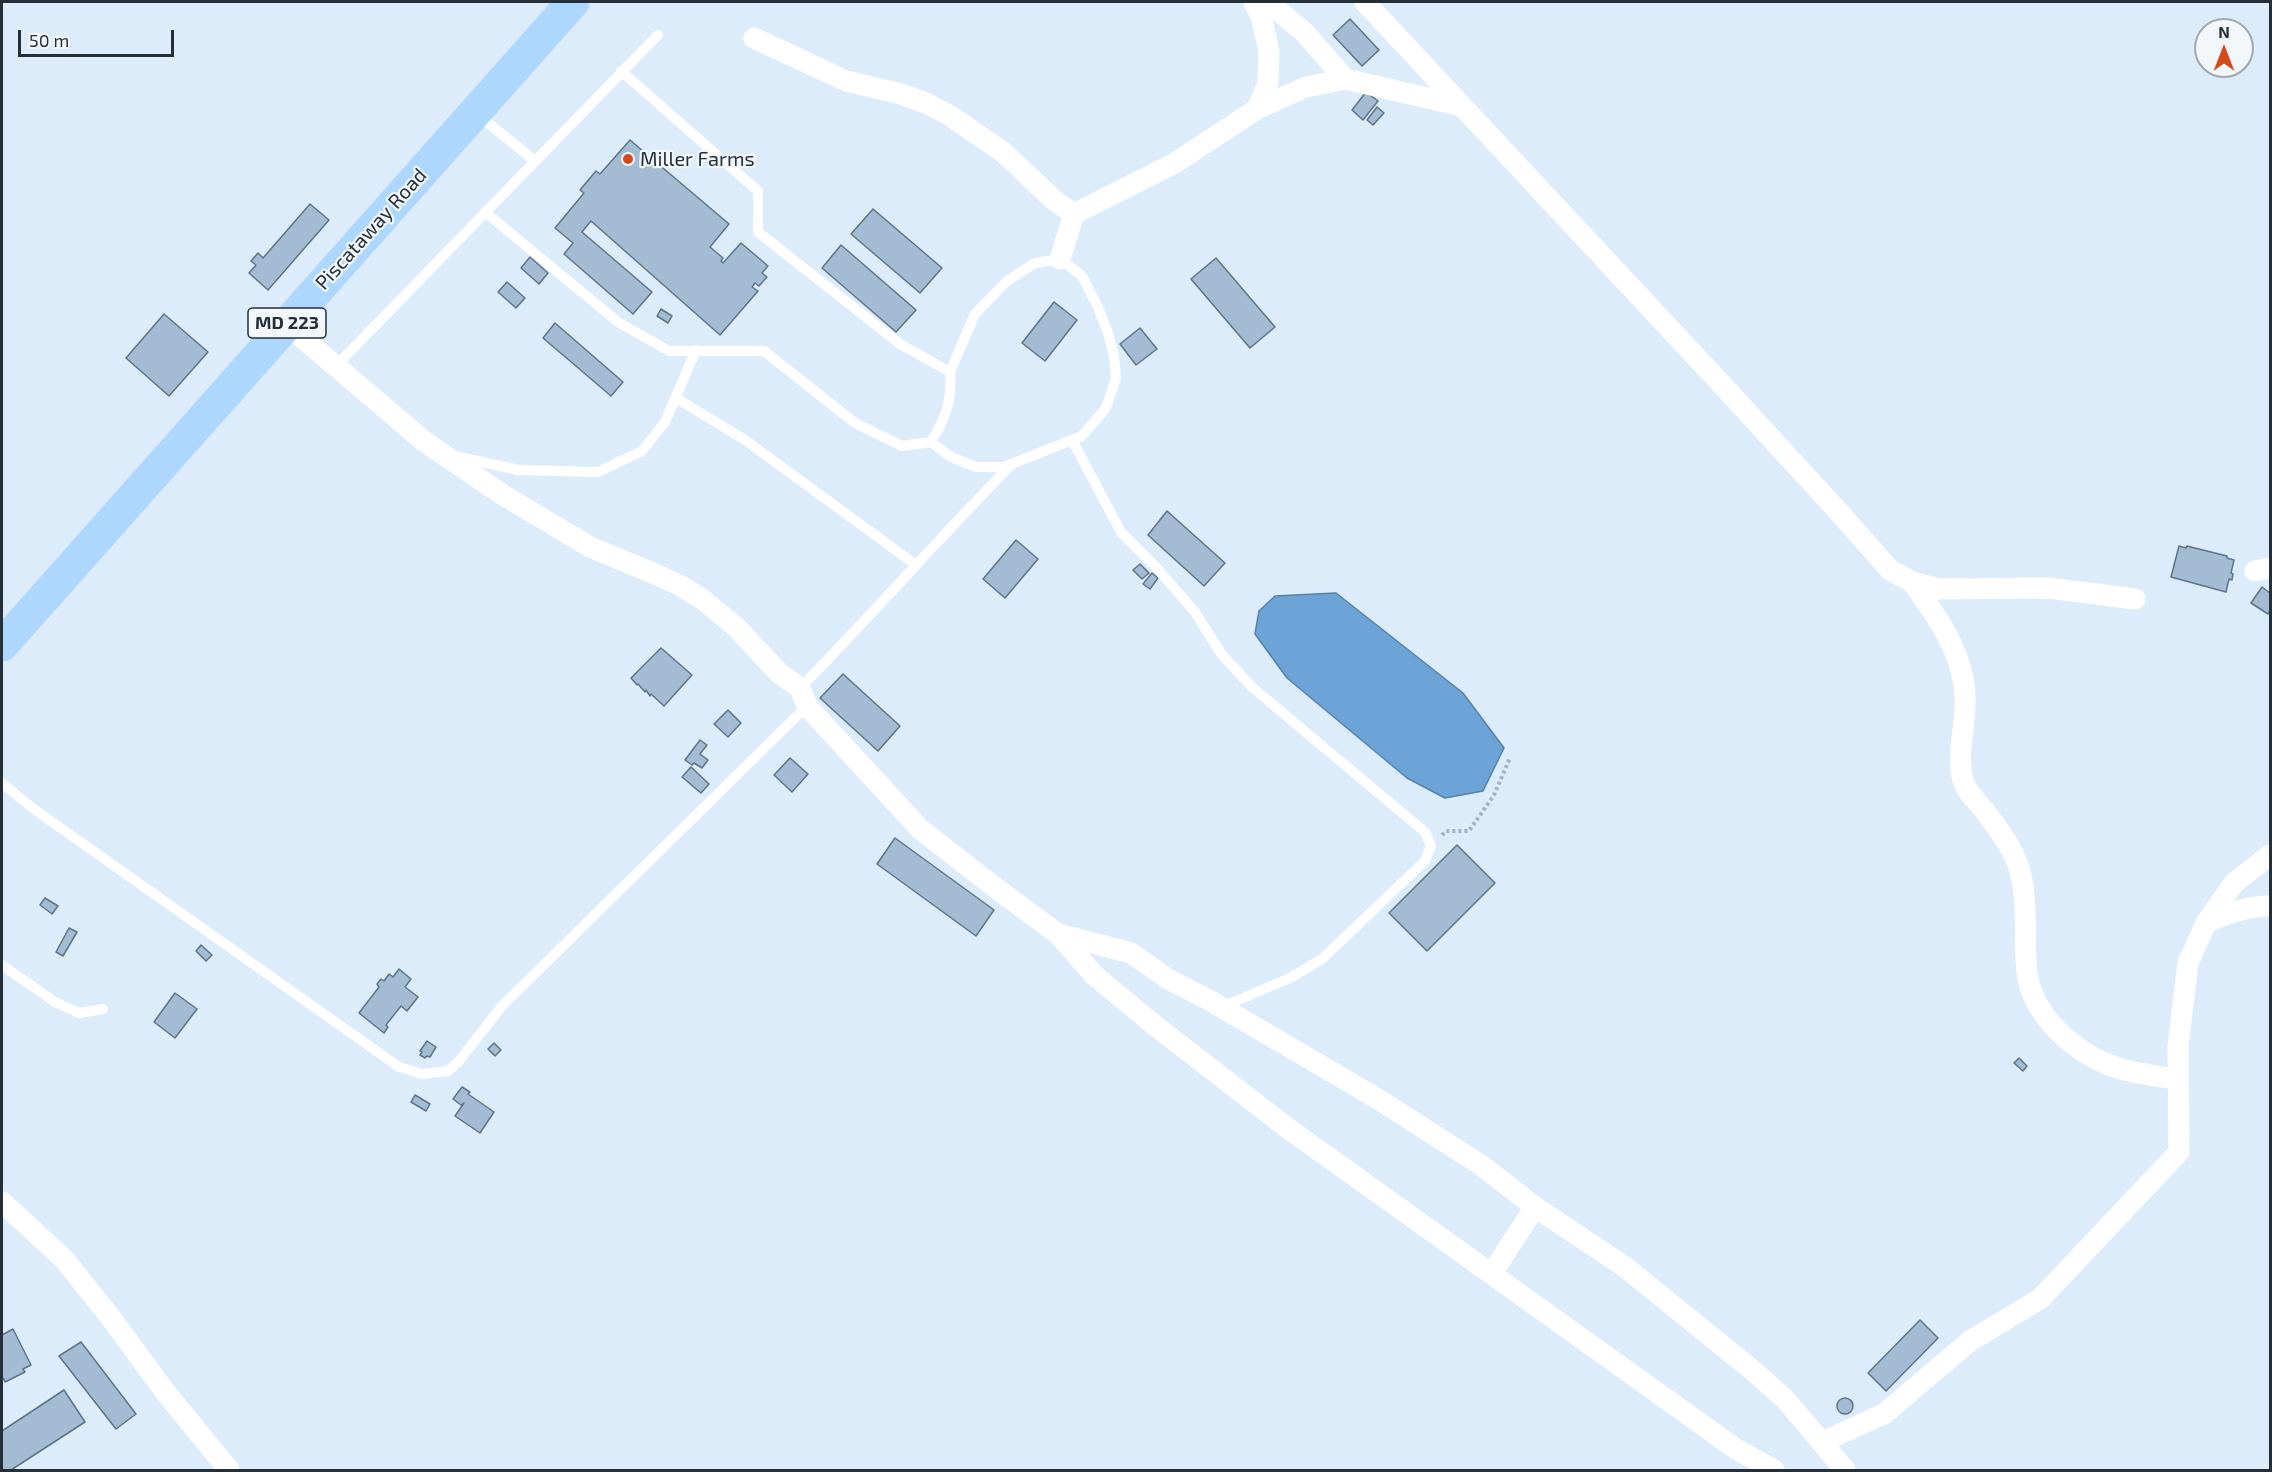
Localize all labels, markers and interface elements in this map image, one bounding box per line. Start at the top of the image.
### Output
scale bar [21,18,177,56]
north arrow [2194,18,2254,78]
text: N [2218,22,2230,41]
text: 50 m [29,29,69,51]
place label: Miller Farms [640,147,755,171]
marker: Miller Farms [621,152,635,166]
street label: Piscataway Road [310,163,432,295]
road number: MD 223 [248,308,326,338]

